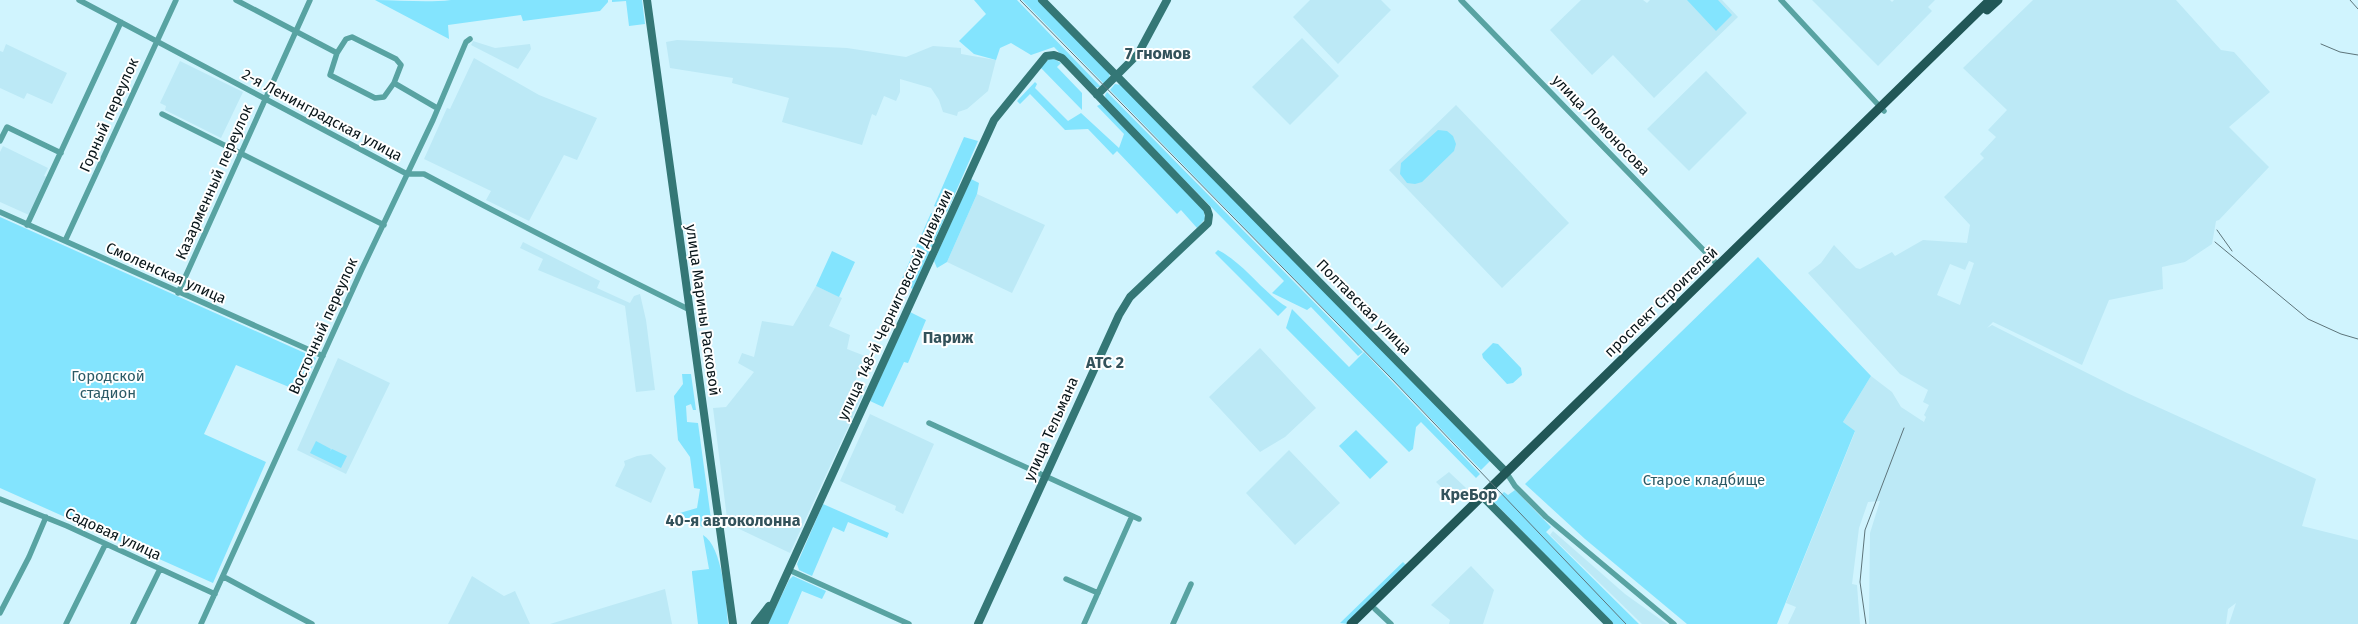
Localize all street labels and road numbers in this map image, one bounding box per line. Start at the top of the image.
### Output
street label: Горный переулок [76,55,142,175]
street label: 2-я Ленинградская улица [239,65,405,165]
street label: улица Ломоносова [1548,71,1654,179]
street label: Казарменный переулок [172,102,256,262]
street label: улица 148-й Черниговской Дивизии [833,187,957,423]
street label: улица Марины Расковой [682,223,724,397]
street label: Смоленская улица [103,238,229,308]
street label: проспект Строителей [1601,243,1721,361]
street label: Восточный переулок [285,255,361,397]
street label: Полтавская улица [1313,256,1415,358]
street label: улица Тельмана [1020,374,1082,484]
street label: Садовая улица [62,504,164,564]

